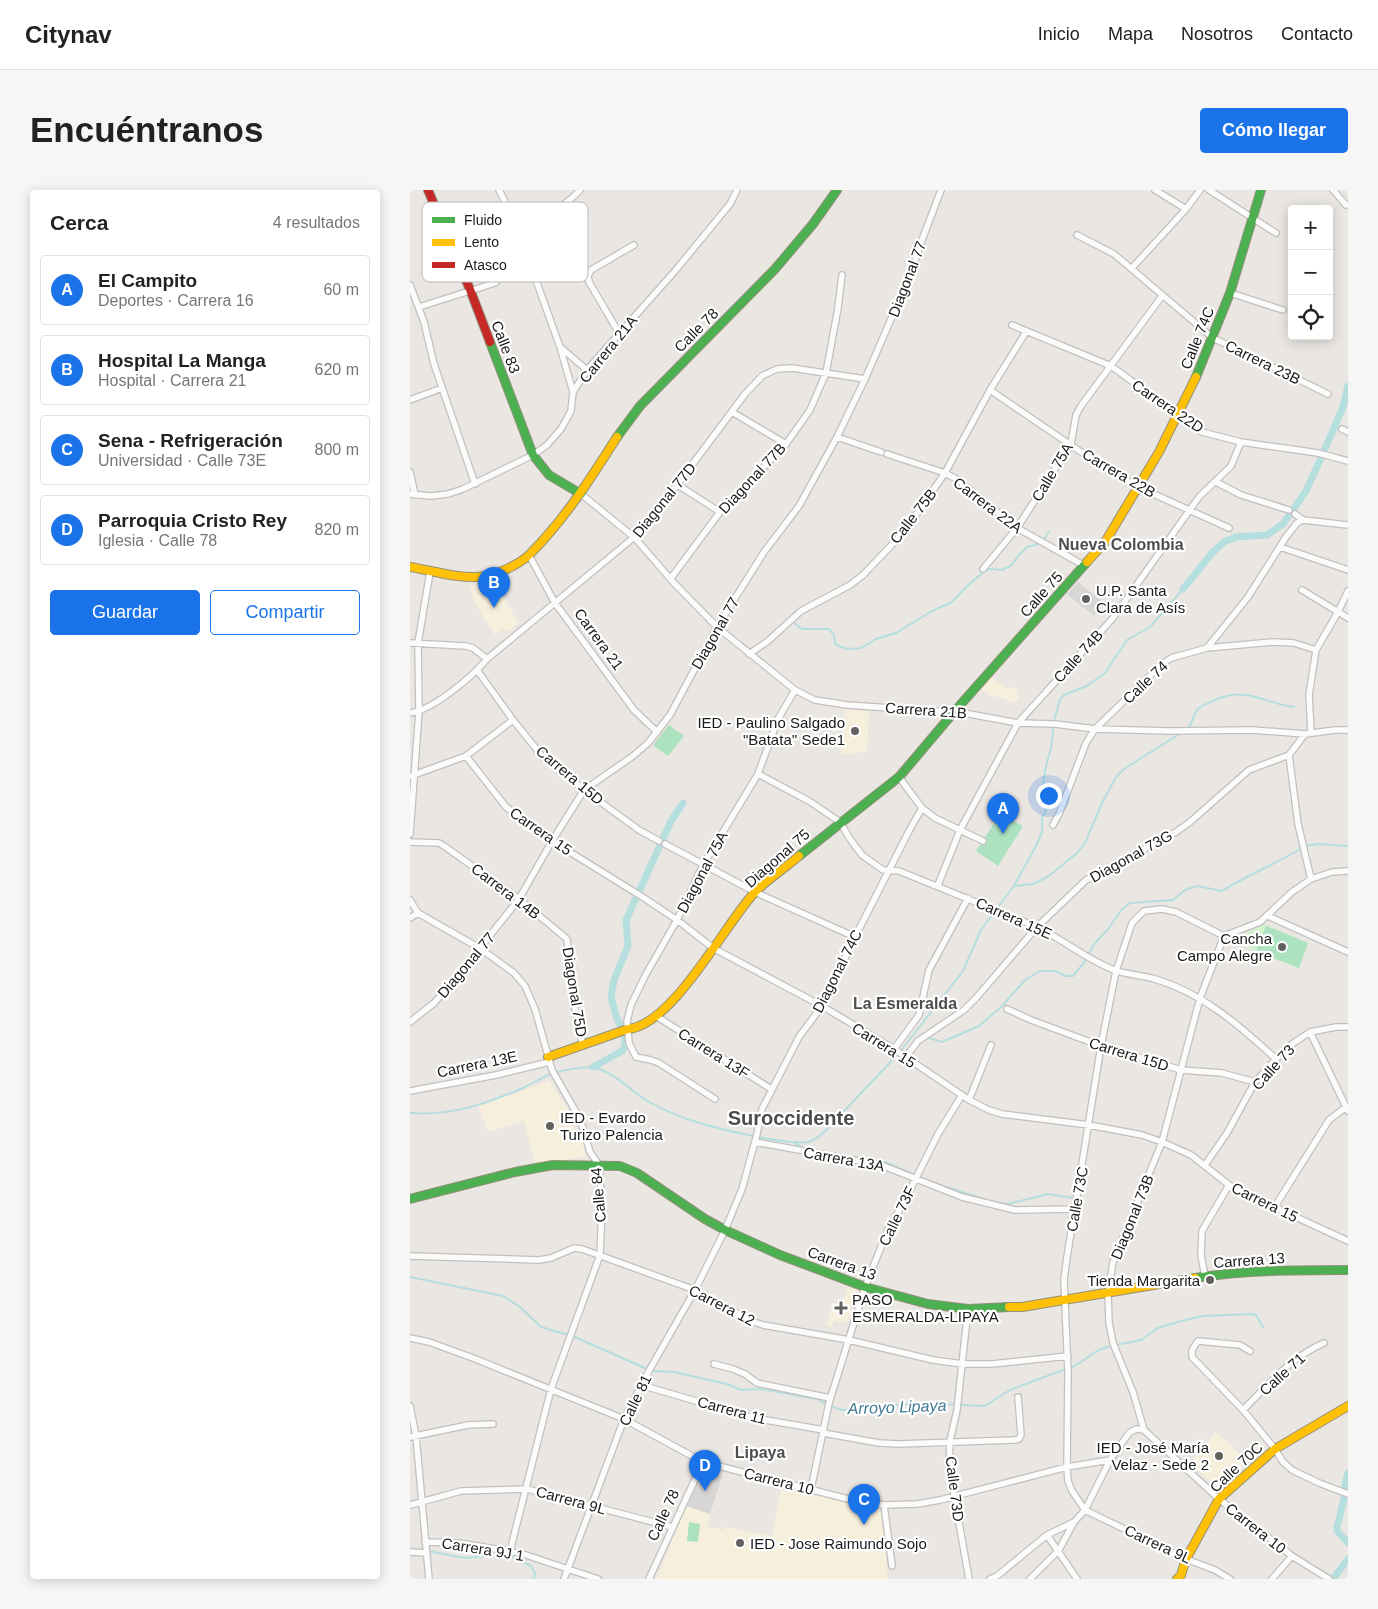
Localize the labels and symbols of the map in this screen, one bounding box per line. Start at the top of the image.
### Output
legend [422,202,588,282]
text: Fluido [464,212,502,228]
text: Lento [464,234,499,250]
street label: Diagonal 77 [885,239,929,319]
text: Atasco [464,257,507,273]
street label: Calle 74C [1177,304,1217,372]
street label: Calle 78 [671,305,721,355]
street label: Carrera 21A [576,312,640,386]
street label: Calle 83 [488,318,524,376]
street label: Carrera 23B [1223,336,1303,388]
street label: Carrera 22D [1129,376,1207,436]
street label: Diagonal 77B [715,439,789,517]
street label: Calle 75A [1028,440,1076,504]
street label: Carrera 22B [1079,445,1159,501]
street label: Diagonal 77D [629,459,699,541]
street label: Carrera 22A [950,474,1026,536]
street label: Calle 75B [886,485,940,547]
district label: Nueva Colombia [1058,536,1184,553]
pin: B [478,567,510,608]
street label: Calle 75 [1016,568,1066,620]
place label: U.P. Santa Clara de Asís [1096,582,1185,616]
marker: U.P. Santa Clara de Asís [1080,593,1092,605]
street label: Diagonal 77 [688,594,742,672]
street label: Carrera 21 [571,605,627,673]
street label: Calle 74B [1050,626,1106,686]
street label: Calle 74 [1119,657,1171,707]
street label: Carrera 21B [885,699,967,721]
place label: IED - Paulino Salgado "Batata'' Sede1 [697,714,845,748]
marker: IED - Paulino Salgado "Batata'' Sede1 [849,725,861,737]
street label: Carrera 15D [533,742,607,808]
your location [1036,783,1062,809]
pin: A [987,793,1019,834]
street label: Carrera 15 [507,803,575,859]
street label: Diagonal 75 [741,825,813,891]
street label: Diagonal 73G [1087,826,1175,886]
street label: Diagonal 75A [673,828,731,916]
street label: Carrera 14B [468,860,544,922]
street label: Carrera 15E [973,894,1055,942]
street label: Diagonal 74C [809,927,865,1015]
street label: Diagonal 77 [434,929,498,1001]
place label: Cancha Campo Alegre [1177,930,1273,964]
marker: Cancha Campo Alegre [1276,941,1288,953]
street label: Diagonal 75D [559,946,591,1038]
district label: La Esmeralda [853,995,957,1012]
street label: Carrera 15 [849,1019,919,1071]
street label: Carrera 13F [675,1024,753,1082]
street label: Carrera 15D [1087,1034,1171,1074]
street label: Calle 73 [1248,1041,1298,1093]
street label: Carrera 13E [435,1047,519,1081]
district label: Suroccidente [728,1107,854,1129]
place label: IED - Evardo Turizo Palencia [560,1109,663,1143]
marker: IED - Evardo Turizo Palencia [544,1120,556,1132]
street label: Carrera 13A [802,1144,886,1174]
street label: Calle 73C [1063,1165,1091,1233]
street label: Calle 84 [587,1167,609,1223]
street label: Diagonal 73B [1107,1172,1157,1262]
street label: Carrera 15 [1229,1179,1301,1225]
street label: Calle 73F [875,1183,919,1249]
street label: Carrera 13 [805,1243,879,1283]
street label: Carrera 13 [1213,1249,1285,1271]
place label: Tienda Margarita [1087,1272,1201,1289]
marker: Tienda Margarita [1204,1274,1216,1286]
street label: Carrera 12 [686,1281,758,1329]
place label: PASO ESMERALDA-LIPAYA [852,1291,999,1325]
marker: PASO ESMERALDA-LIPAYA [834,1301,848,1315]
street label: Calle 71 [1256,1349,1308,1399]
street label: Calle 81 [615,1372,655,1428]
street label: Carrera 11 [696,1393,768,1427]
water label: Arroyo Lipaya [846,1397,947,1417]
street label: Calle 70C [1206,1438,1266,1496]
place label: IED - José María Velaz - Sede 2 [1096,1439,1210,1473]
district label: Lipaya [735,1444,785,1461]
pin: D [689,1450,721,1491]
marker: IED - José María Velaz - Sede 2 [1213,1450,1225,1462]
street label: Calle 73D [943,1455,967,1523]
street label: Carrera 10 [742,1464,816,1498]
street label: Carrera 9L [534,1483,608,1517]
pin: C [848,1484,880,1525]
street label: Calle 78 [644,1486,682,1544]
street label: Carrera 10 [1223,1499,1289,1557]
street label: Carrera 9L [1122,1521,1194,1567]
street label: Carrera 9J 1 [440,1534,526,1564]
place label: IED - Jose Raimundo Sojo [750,1535,927,1552]
marker: IED - Jose Raimundo Sojo [734,1537,746,1549]

